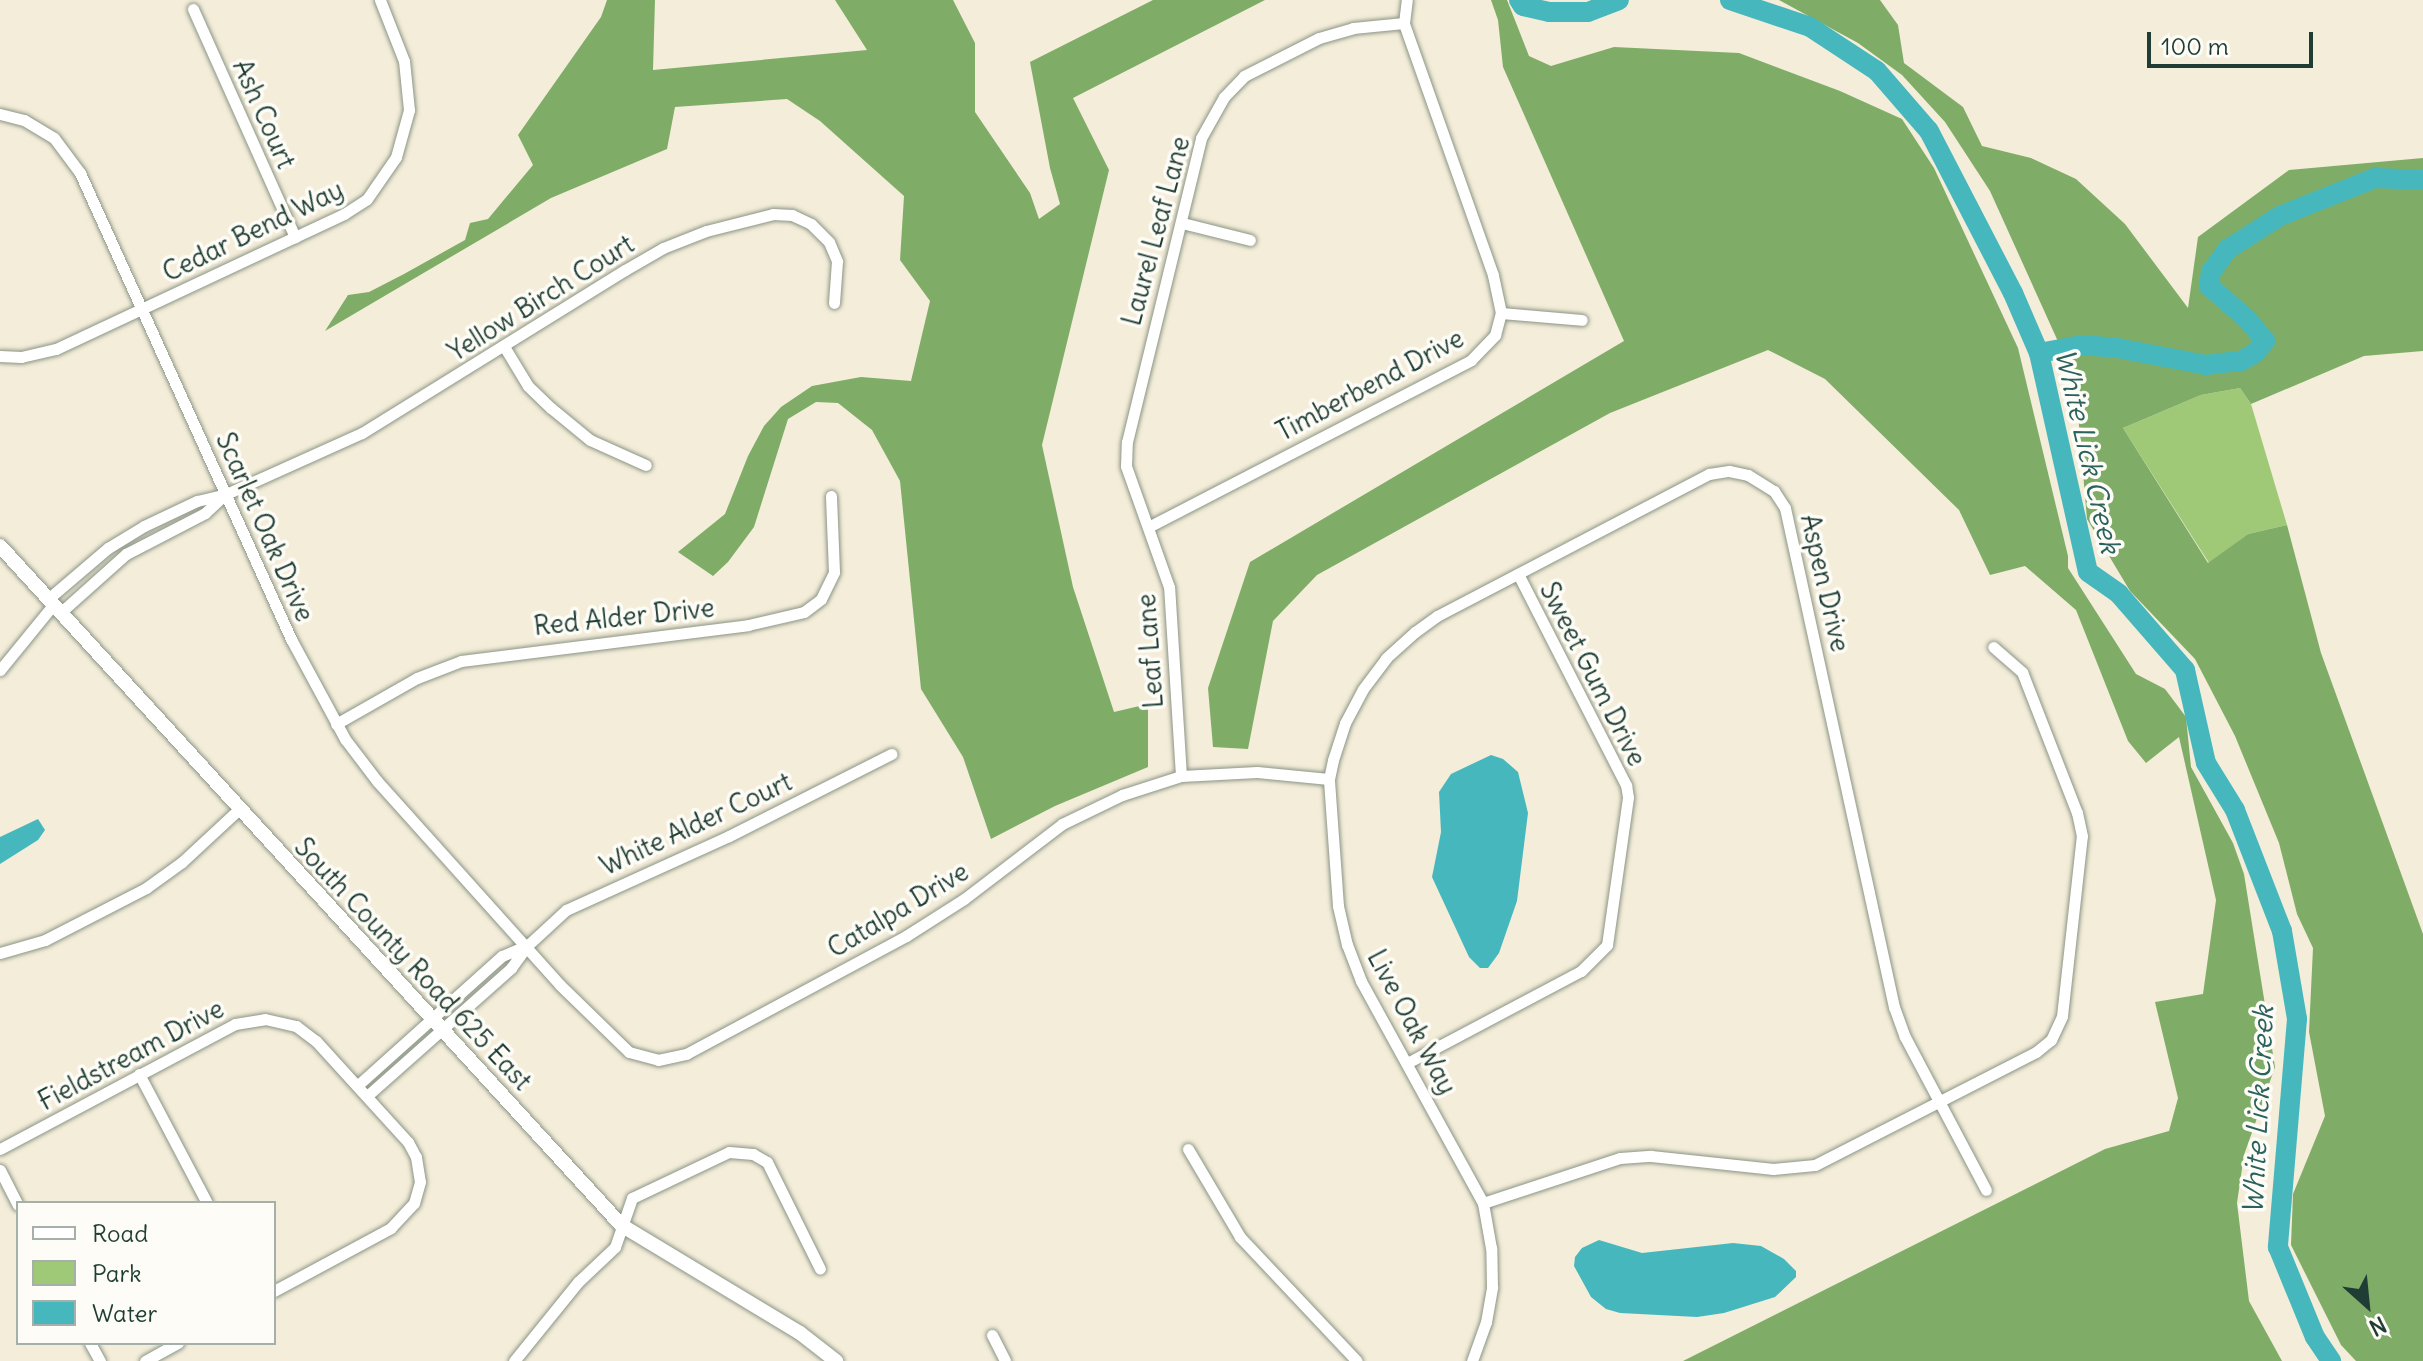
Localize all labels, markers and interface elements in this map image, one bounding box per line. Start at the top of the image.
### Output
scale bar [2151,16,2317,66]
text: 100 m [2161,31,2229,61]
street label: Ash Court [226,55,302,173]
street label: Laurel Leaf Lane [1116,133,1196,329]
street label: Cedar Bend Way [158,174,348,288]
street label: Yellow Birch Court [442,228,640,368]
street label: Timberbend Drive [1271,322,1469,448]
water label: White Lick Creek [2048,346,2128,556]
street label: Scarlet Oak Drive [209,428,321,626]
street label: Aspen Drive [1794,511,1856,655]
street label: Sweet Gum Drive [1533,577,1653,771]
street label: Red Alder Drive [532,592,716,642]
street label: Leaf Lane [1130,593,1170,709]
street label: White Alder Court [595,766,797,882]
street label: South County Road 625 East [288,831,538,1097]
street label: Catalpa Drive [822,856,974,964]
street label: Live Oak Way [1361,944,1463,1100]
street label: Fieldstream Drive [33,993,229,1117]
water label: White Lick Creek [2236,1005,2280,1215]
legend [16,1201,276,1345]
text: Road [92,1218,148,1248]
text: Park [92,1258,142,1288]
north arrow [2327,1265,2407,1345]
text: Water [92,1298,157,1328]
text: N [2365,1310,2391,1342]

